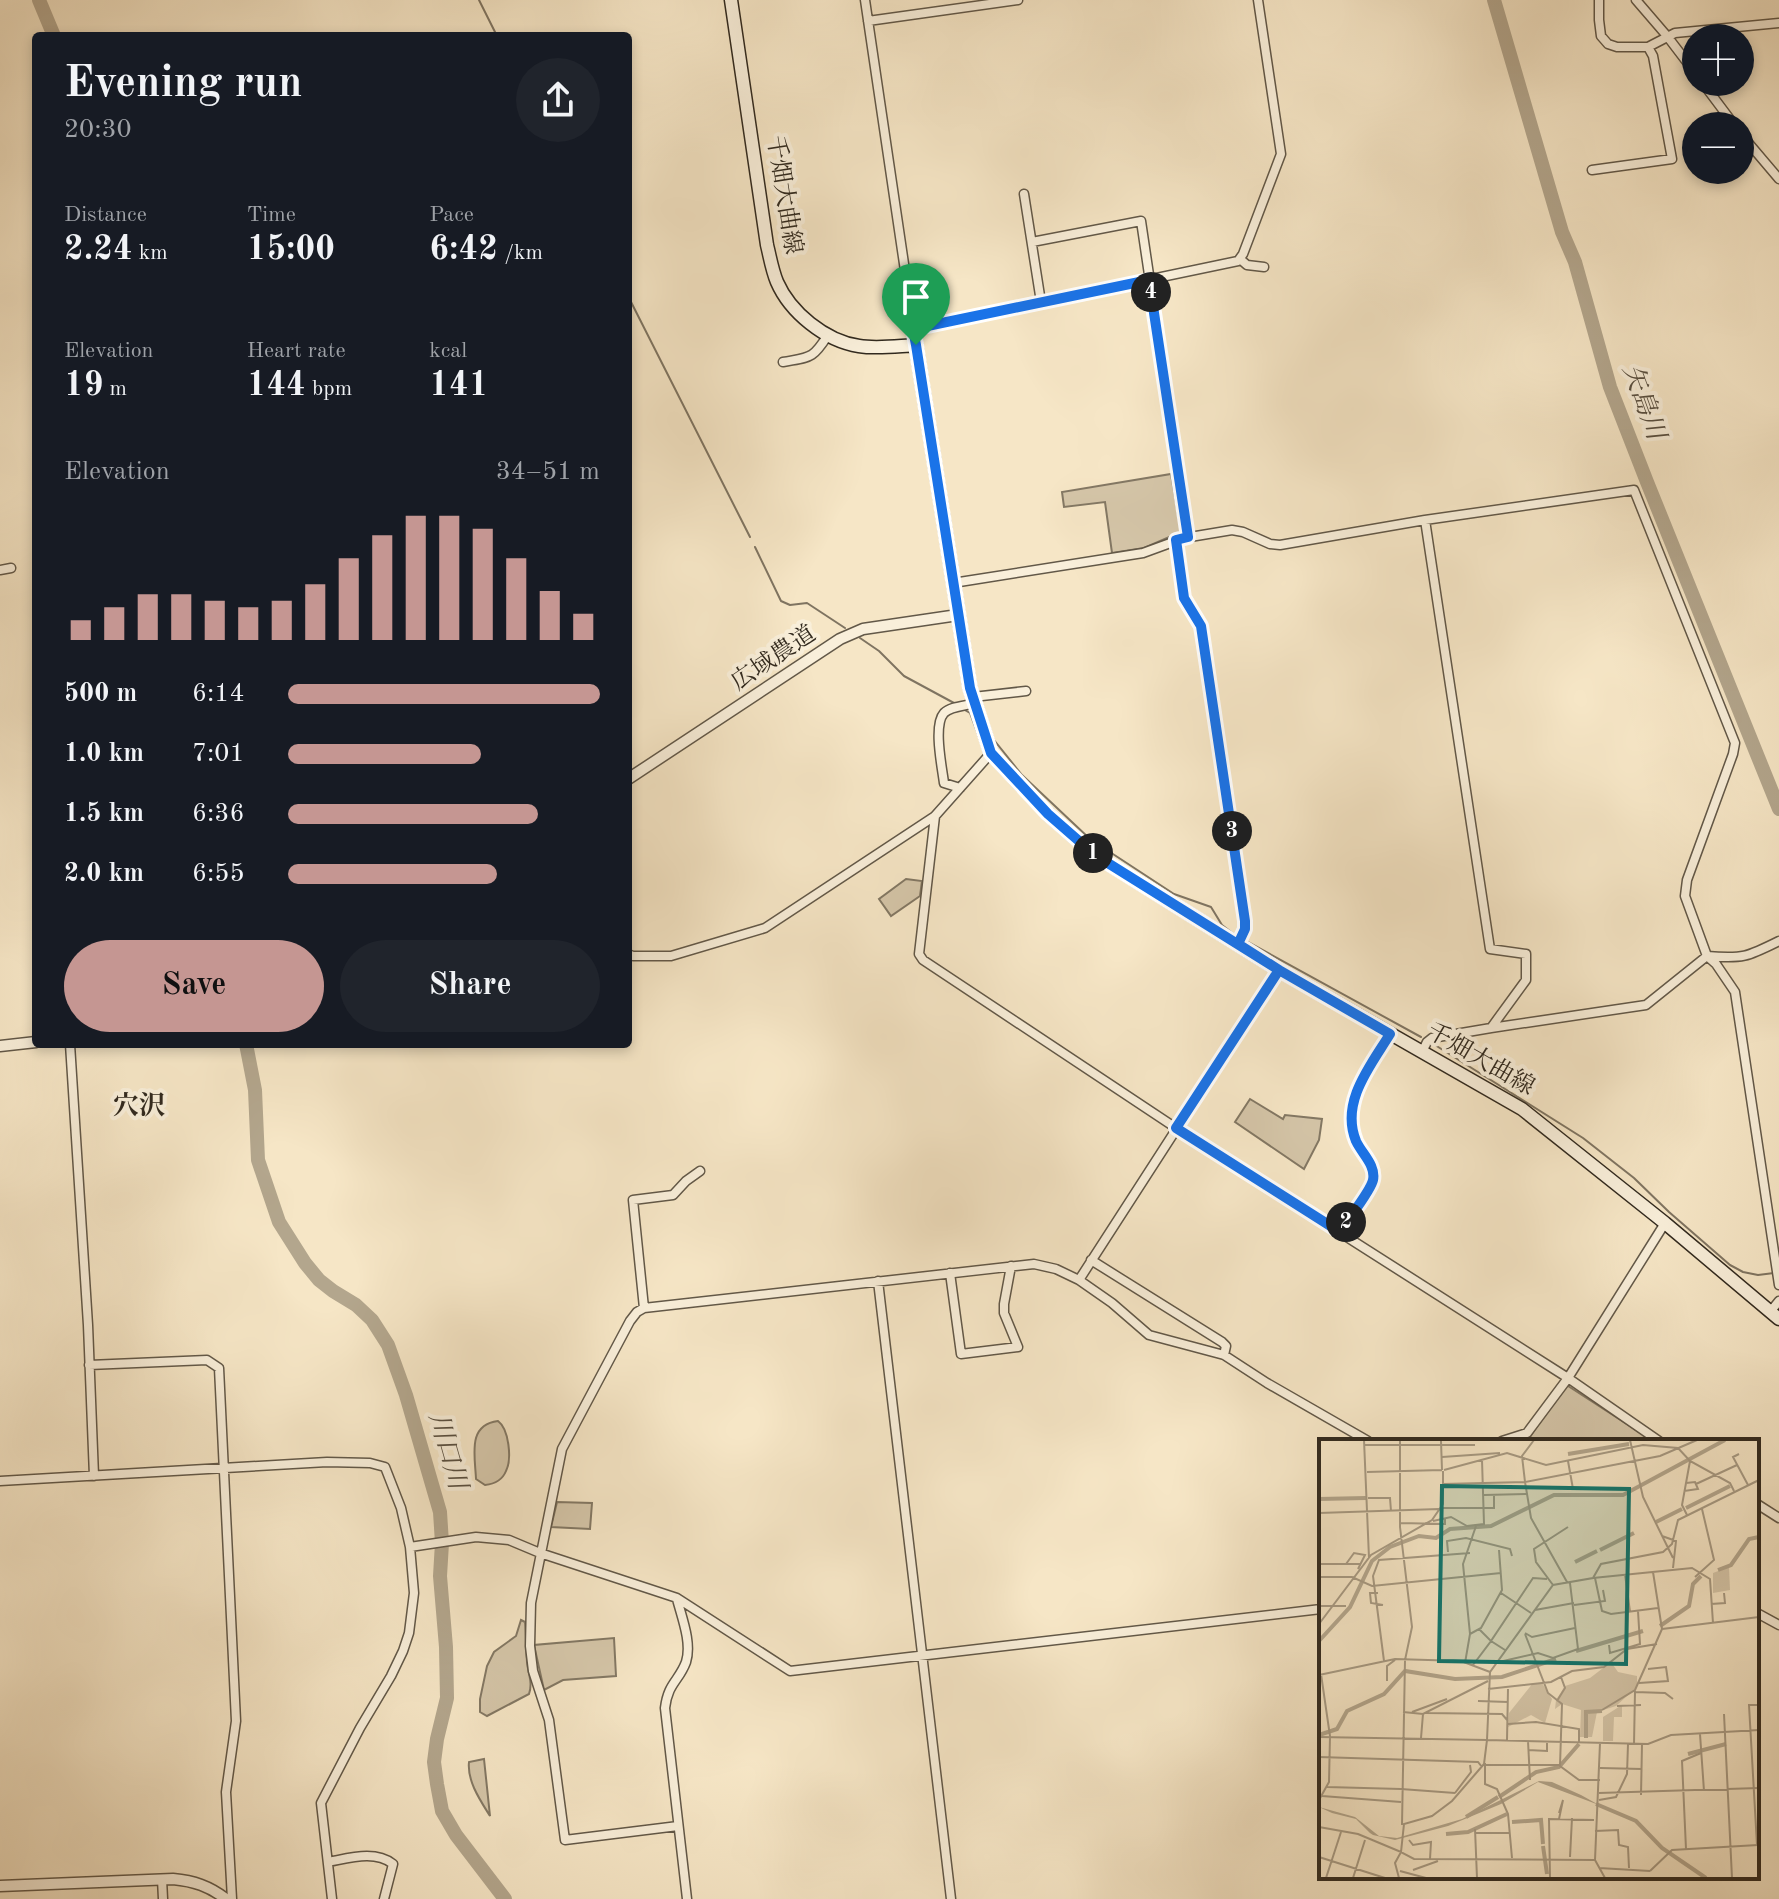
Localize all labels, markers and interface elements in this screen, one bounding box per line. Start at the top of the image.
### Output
map controls [1682,24,1754,184]
button: + [1682,24,1754,96]
button: share [516,58,600,142]
text: Evening run [64,62,302,106]
button: − [1682,112,1754,184]
text: 20:30 [64,117,132,143]
street label: 千畑大曲線 [762,133,807,256]
text: Distance [64,204,147,226]
text: Time [247,204,296,226]
text: Pace [429,204,474,226]
text: 2.24 [64,233,133,267]
text: 15:00 [247,233,335,267]
text: 6:42 [429,233,498,267]
text: km [133,242,168,264]
text: /km [498,242,543,264]
pin [882,263,950,345]
pin: 4 [1131,272,1171,312]
icon: arrive [894,275,938,319]
text: 4 [1145,281,1157,303]
text: Elevation [64,340,154,362]
text: Heart rate [247,340,346,362]
text: kcal [429,340,467,362]
water label: 矢島川 [1617,360,1671,446]
text: 19 [64,369,103,403]
text: 144 [247,369,306,403]
text: 141 [429,369,489,403]
text: m [103,378,127,400]
text: bpm [306,378,352,400]
text: Elevation [64,459,170,485]
text: 34–51 m [496,459,600,485]
street label: 広域農道 [726,620,821,696]
text: 500 m [64,681,137,707]
text: 6:14 [192,681,245,707]
text: 1.0 km [64,741,144,767]
text: 7:01 [192,741,245,767]
text: 1.5 km [64,801,144,827]
text: 6:36 [192,801,245,827]
pin: 3 [1212,811,1252,851]
text: 3 [1226,820,1238,842]
pin: 1 [1073,833,1113,873]
text: 1 [1087,842,1099,864]
text: 2.0 km [64,861,144,887]
text: 6:55 [192,861,245,887]
button: Save [64,940,324,1032]
button: Share [340,940,600,1032]
street label: 千畑大曲線 [1422,1017,1539,1100]
district label: 穴沢 [113,1091,165,1120]
pin: 2 [1326,1202,1366,1242]
text: 2 [1340,1211,1352,1233]
water label: 川口川 [424,1410,472,1495]
inset map [1319,1439,1759,1879]

